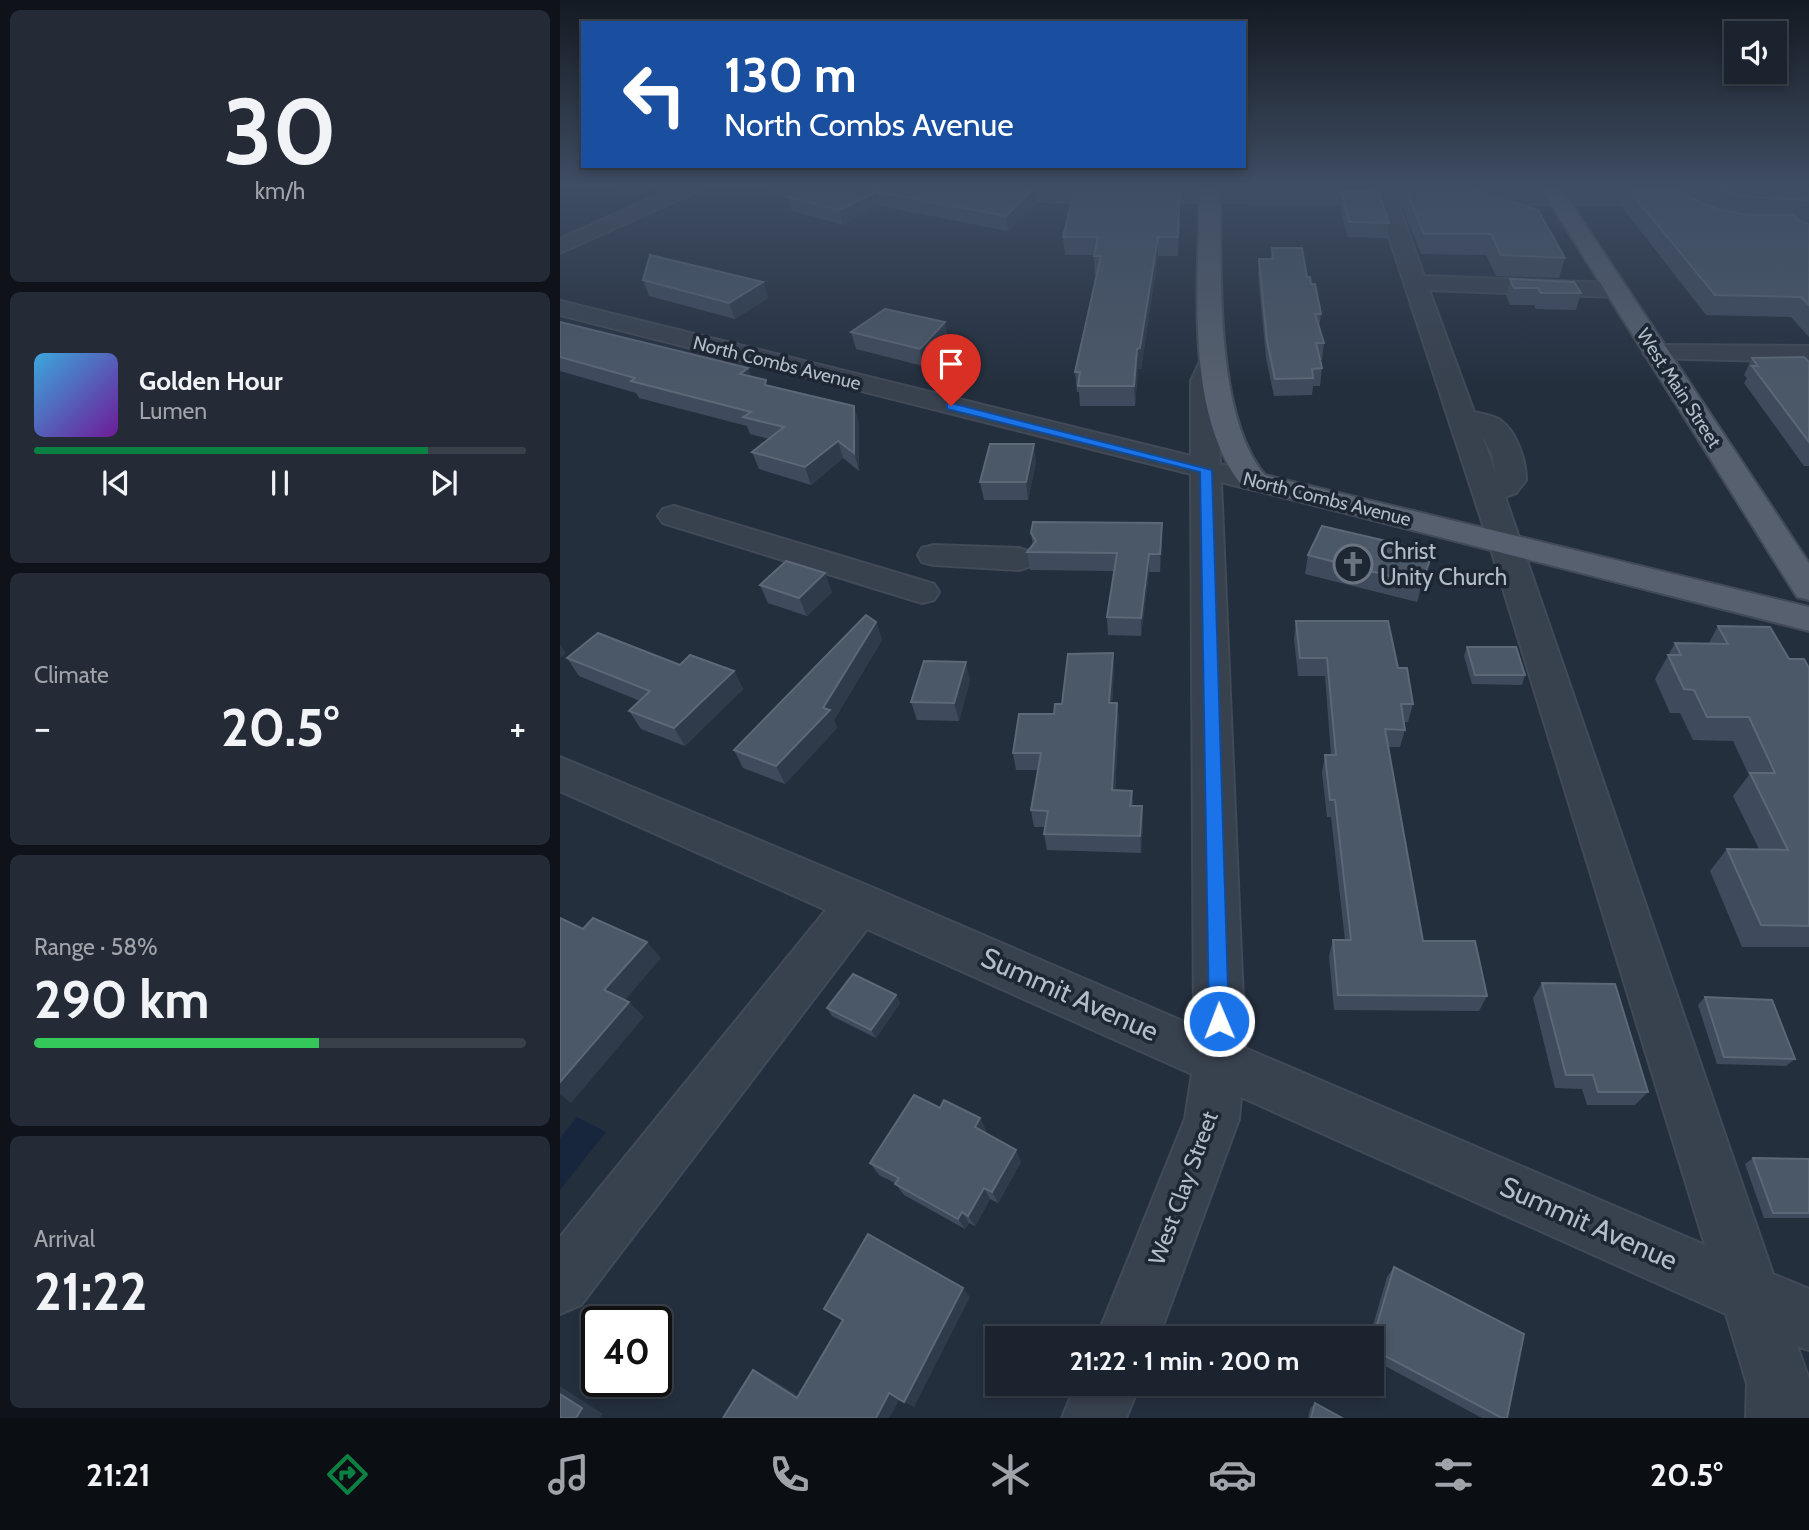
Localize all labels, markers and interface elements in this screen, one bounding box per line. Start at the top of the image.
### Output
map controls [1724,21,1787,84]
button: sound [1724,21,1787,84]
text: 130 m [724,45,857,104]
icon: left [609,49,700,140]
text: 30 [223,76,337,187]
text: North Combs Avenue [724,105,1014,144]
text: km/h [255,177,305,205]
street label: West Main Street [1632,324,1726,452]
street label: North Combs Avenue [691,331,864,395]
pin [921,334,981,406]
icon: arrive [932,345,970,383]
text: Golden Hour [139,365,282,397]
text: Lumen [139,397,207,425]
icon: previous [97,464,135,502]
icon: pause [261,464,299,502]
icon: next [425,464,463,502]
street label: North Combs Avenue [1241,467,1414,531]
place label: Christ Unity Church [1380,537,1507,591]
church icon: Christ Unity Church [1332,543,1374,585]
text: Climate [34,661,109,689]
text: 20.5° [221,696,339,759]
text: − [34,704,51,751]
text: + [509,704,526,751]
text: Range · 58% [34,933,158,961]
street label: Summit Avenue [976,940,1164,1048]
text: 290 km [34,968,210,1031]
position arrow [1182,984,1256,1058]
street label: West Clay Street [1142,1107,1224,1269]
street label: Summit Avenue [1495,1169,1683,1277]
text: Arrival [34,1225,95,1253]
text: 21:22 [34,1260,147,1323]
speed limit sign: 40 [581,1306,672,1397]
text: 21:22 · 1 min · 200 m [1070,1345,1299,1377]
icon: directions [323,1450,372,1499]
icon: music [544,1450,593,1499]
icon: phone [765,1450,814,1499]
icon: climate [986,1450,1035,1499]
icon: car [1208,1450,1257,1499]
icon: filters [1429,1450,1478,1499]
text: 21:21 [86,1455,151,1494]
text: 20.5° [1650,1455,1723,1494]

